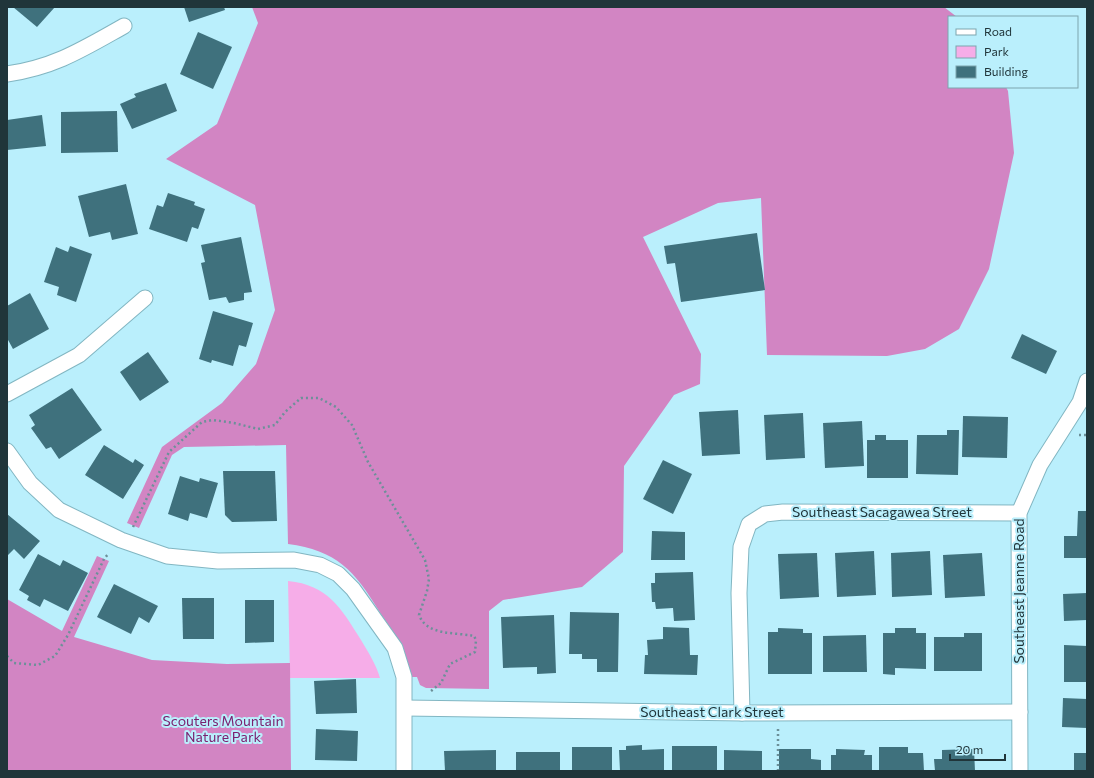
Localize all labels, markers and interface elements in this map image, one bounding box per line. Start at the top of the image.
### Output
legend [948,16,1078,88]
text: Road [984,24,1012,38]
text: Park [984,44,1010,58]
text: Building [984,64,1028,78]
street label: Southeast Sacagawea Street [792,503,972,520]
street label: Southeast Jeanne Road [1010,518,1027,664]
street label: Southeast Clark Street [640,703,784,720]
park label: Scouters Mountain Nature Park [163,712,284,745]
scale bar [950,736,1005,762]
text: 20 m [956,742,983,756]

